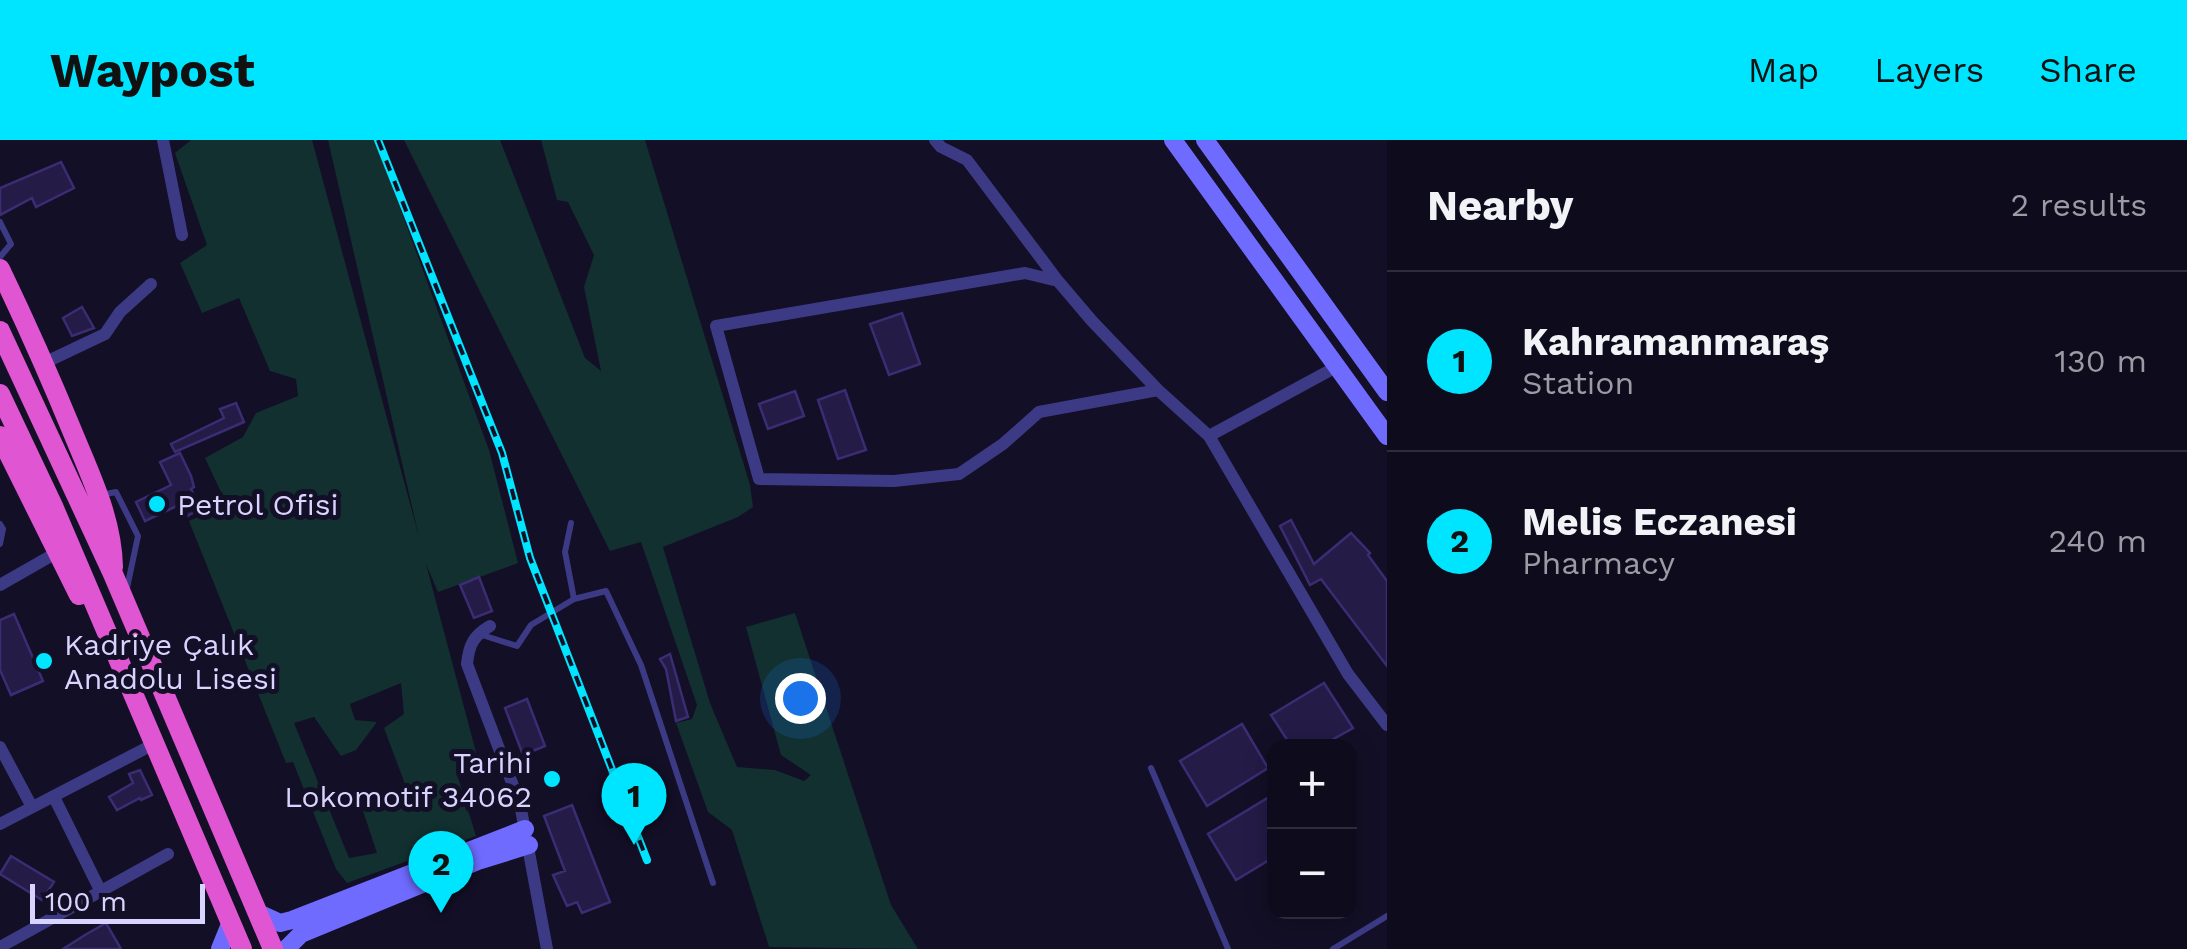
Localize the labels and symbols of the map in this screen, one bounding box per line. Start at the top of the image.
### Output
place label: Petrol Ofisi [177,487,339,522]
marker: Petrol Ofisi [146,493,168,515]
place label: Kadriye Çalık Anadolu Lisesi [64,627,277,696]
marker: Kadriye Çalık Anadolu Lisesi [33,650,55,672]
your location [775,673,826,724]
place label: Tarihi Lokomotif 34062 [284,745,532,814]
pin: 1 [602,762,666,845]
marker: Tarihi Lokomotif 34062 [541,768,563,790]
pin: 2 [408,830,474,913]
scale bar [30,879,205,924]

